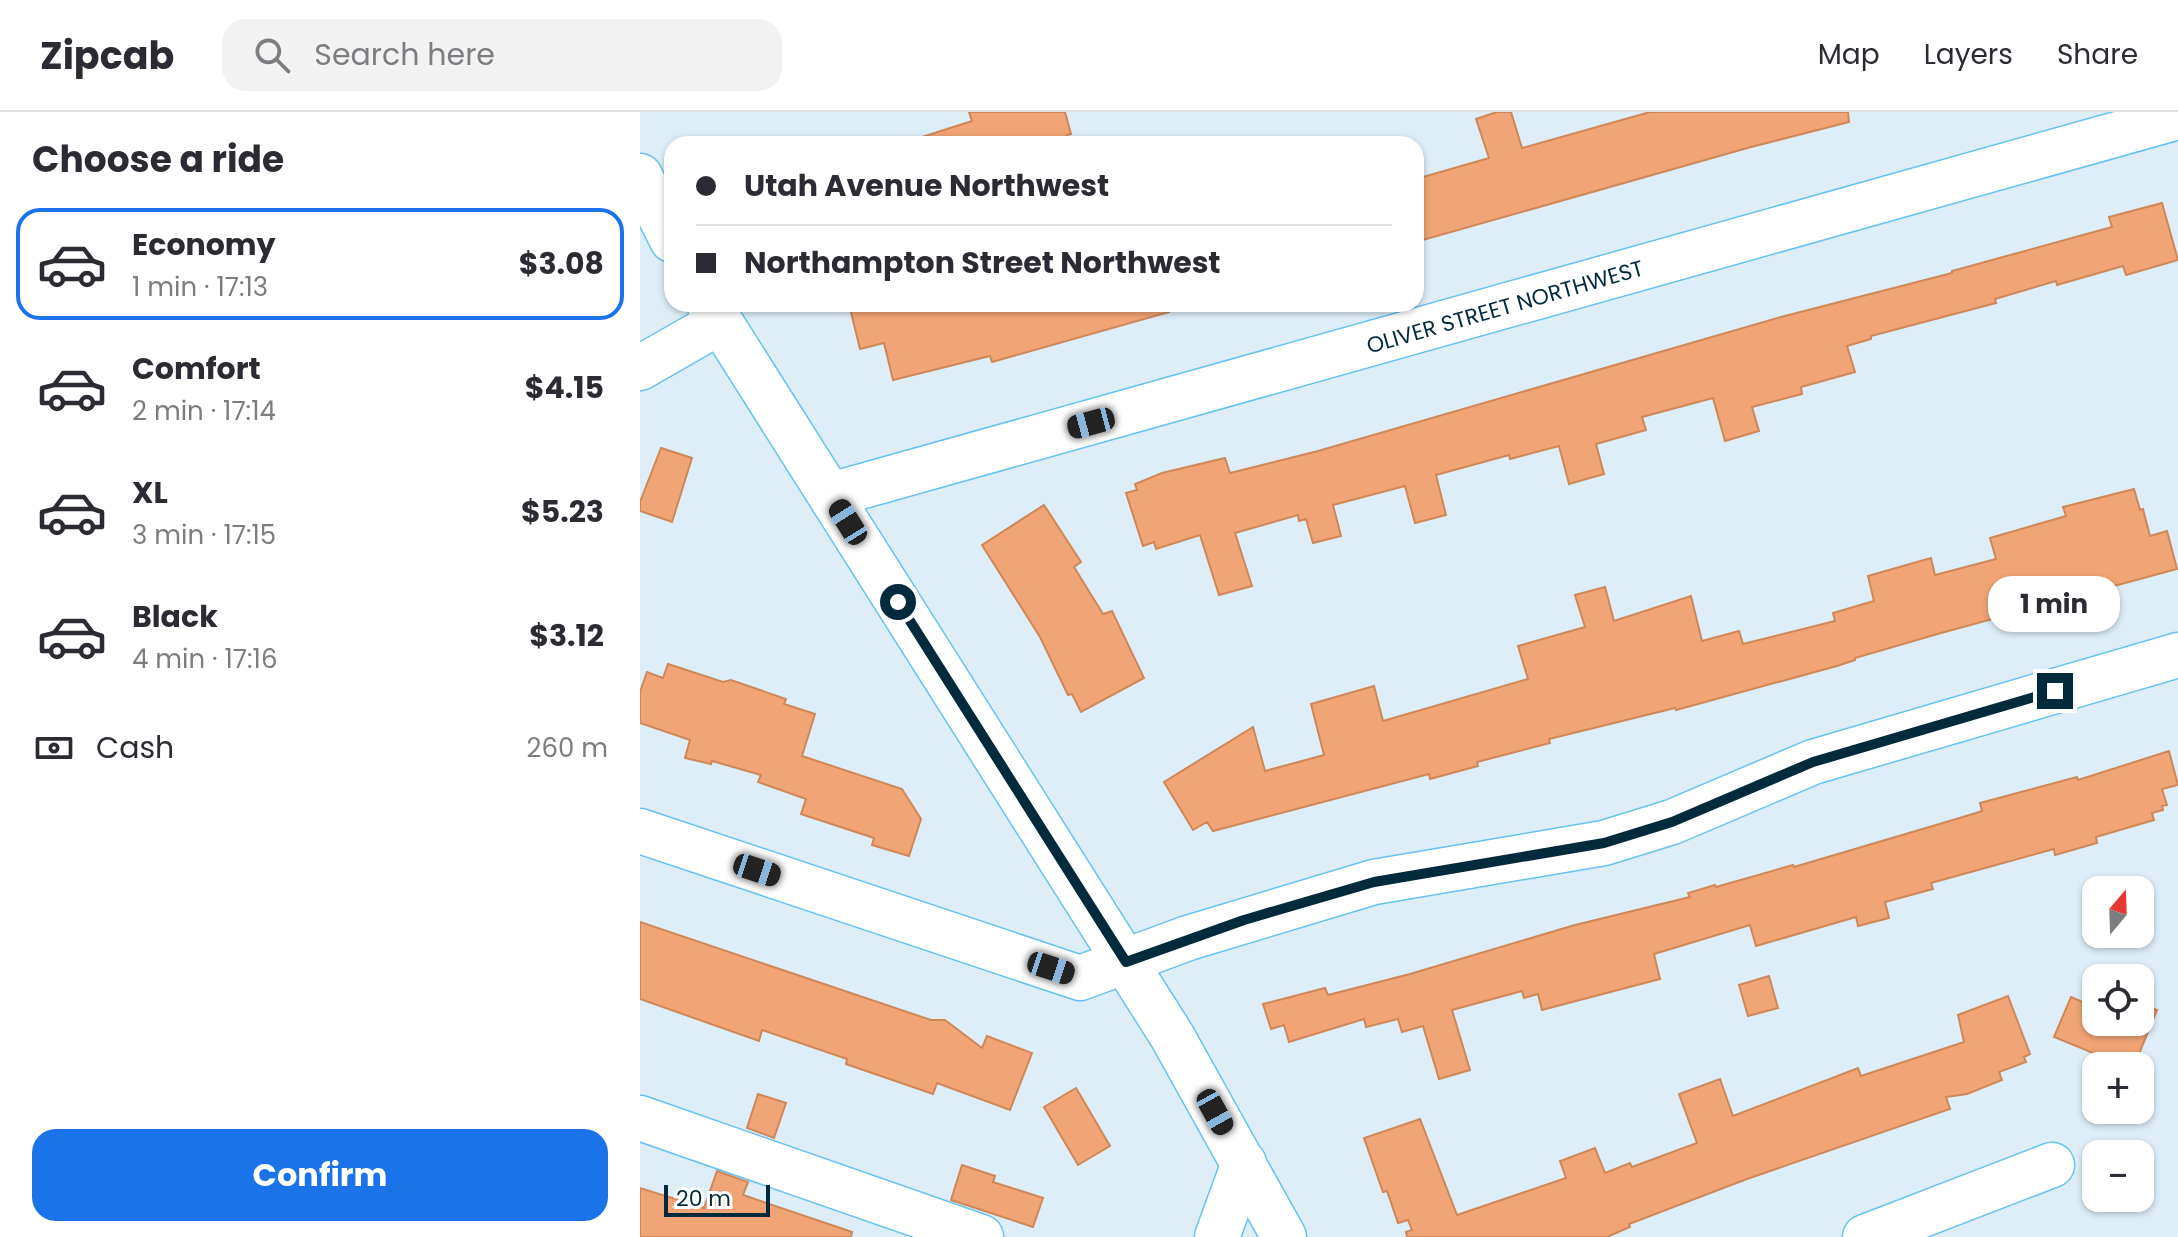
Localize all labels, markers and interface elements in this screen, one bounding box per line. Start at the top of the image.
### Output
search box [222,19,782,91]
text: Zipcab [40,29,174,82]
icon: search [250,33,294,77]
text: Search here [314,33,495,76]
text: Map [1818,35,1880,74]
text: Layers [1924,35,2013,74]
text: Share [2057,35,2138,74]
text: Choose a ride [32,134,284,185]
text: Utah Avenue Northwest [744,164,1109,207]
text: Economy [132,223,276,266]
icon: car [36,228,108,300]
text: Northampton Street Northwest [744,241,1221,284]
text: $3.08 [519,242,604,285]
street label: OLIVER STREET NORTHWEST [1363,253,1647,361]
text: 1 min · 17:13 [132,269,268,305]
text: Comfort [132,347,261,390]
icon: car [36,352,108,424]
text: $4.15 [525,366,604,409]
text: 2 min · 17:14 [132,393,276,429]
car [1065,405,1117,441]
text: XL [132,471,168,514]
icon: car [36,476,108,548]
text: $5.23 [521,490,604,533]
car [825,495,871,549]
text: 3 min · 17:15 [132,517,276,553]
callout: 1 min [1989,575,2121,631]
route start [880,584,916,620]
text: 1 min [2020,586,2088,622]
text: Black [132,595,218,638]
icon: car [36,600,108,672]
text: $3.12 [529,614,604,657]
text: 4 min · 17:16 [132,641,277,677]
route end [2037,673,2073,709]
icon: cash [32,726,76,770]
text: Cash [96,726,174,769]
text: 260 m [526,730,608,766]
car [730,851,784,889]
north arrow [2082,876,2154,948]
map controls [2082,876,2154,1212]
car [1024,949,1078,987]
button: locate [2082,964,2154,1036]
button: + [2082,1052,2154,1124]
car [1193,1085,1237,1139]
button: Confirm [32,1129,608,1221]
button: − [2082,1140,2154,1212]
scale bar [664,1181,770,1217]
text: 20 m [676,1183,731,1214]

